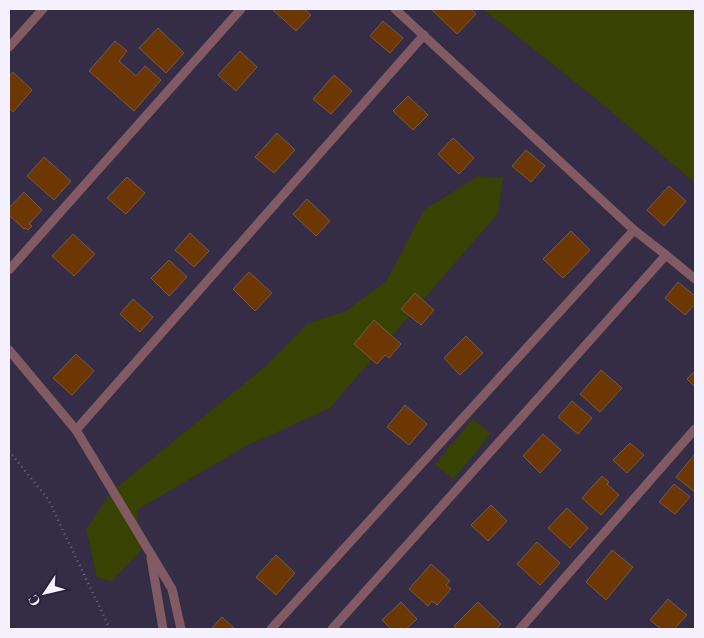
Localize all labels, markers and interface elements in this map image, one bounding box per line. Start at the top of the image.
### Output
north arrow [20,568,70,618]
text: С [23,591,45,610]

